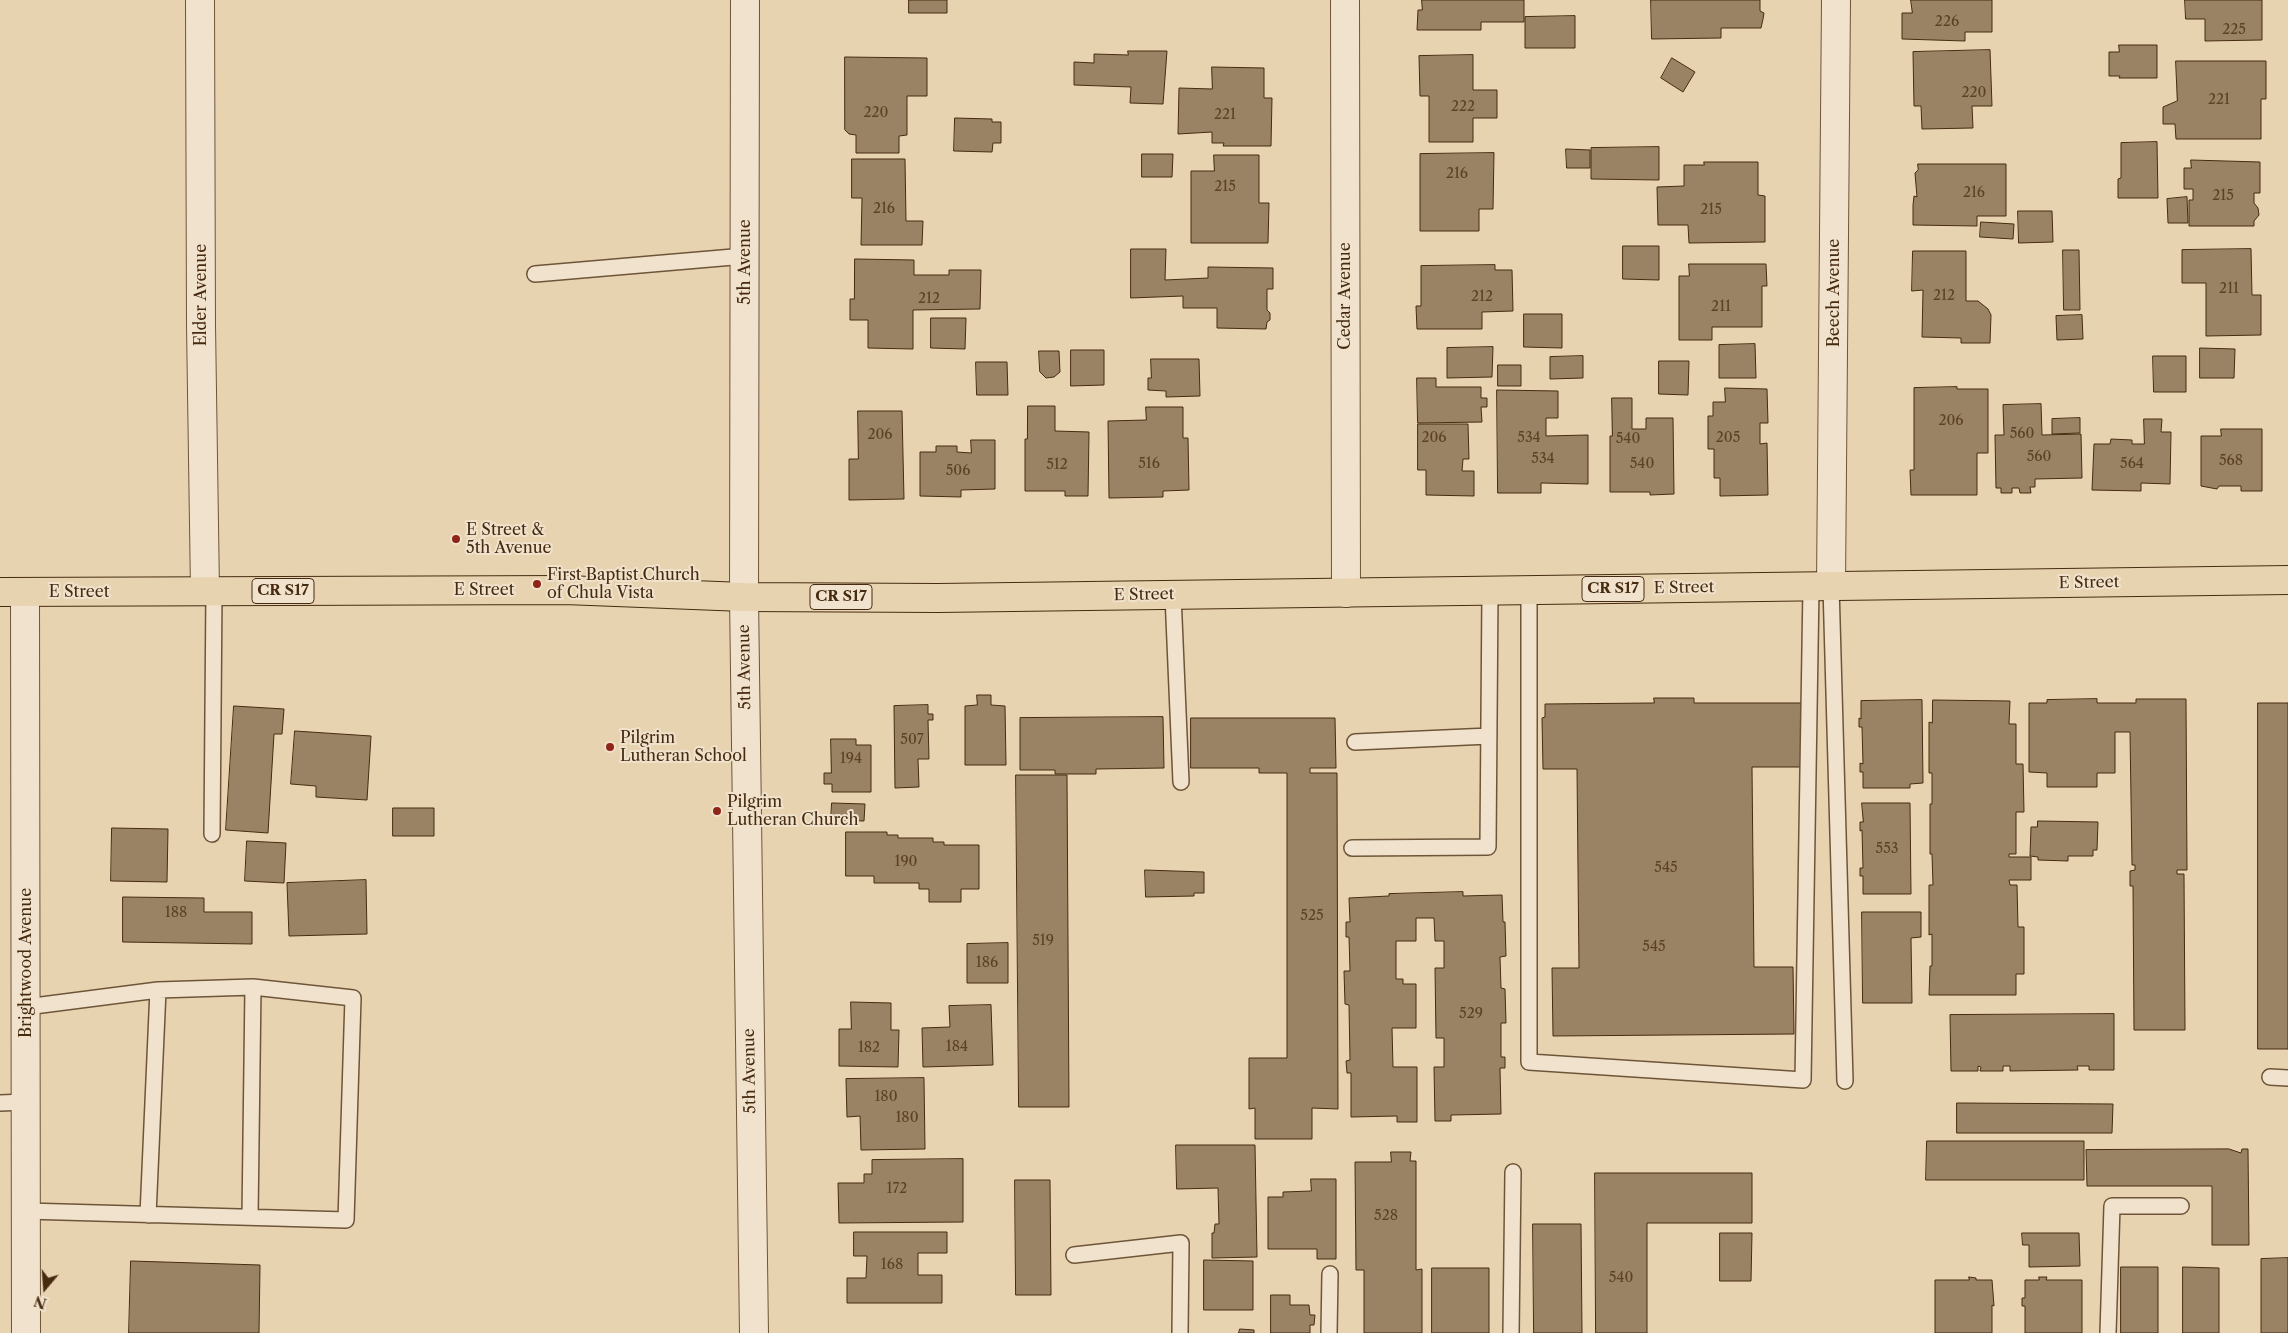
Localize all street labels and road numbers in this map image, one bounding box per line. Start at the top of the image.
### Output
street label: 5th Avenue [735,219,755,305]
street label: Beech Avenue [1824,239,1844,347]
street label: Cedar Avenue [1335,242,1355,350]
street label: Elder Avenue [191,244,211,346]
street label: E Street [2059,573,2119,593]
road number: CR S17 [1582,576,1644,602]
road number: CR S17 [252,578,314,604]
street label: E Street [1654,578,1714,598]
street label: E Street [454,580,514,600]
street label: E Street [49,582,109,602]
road number: CR S17 [810,584,872,610]
street label: E Street [1114,585,1174,605]
street label: 5th Avenue [735,624,755,710]
street label: Brightwood Avenue [16,888,36,1038]
street label: 5th Avenue [740,1028,760,1114]

